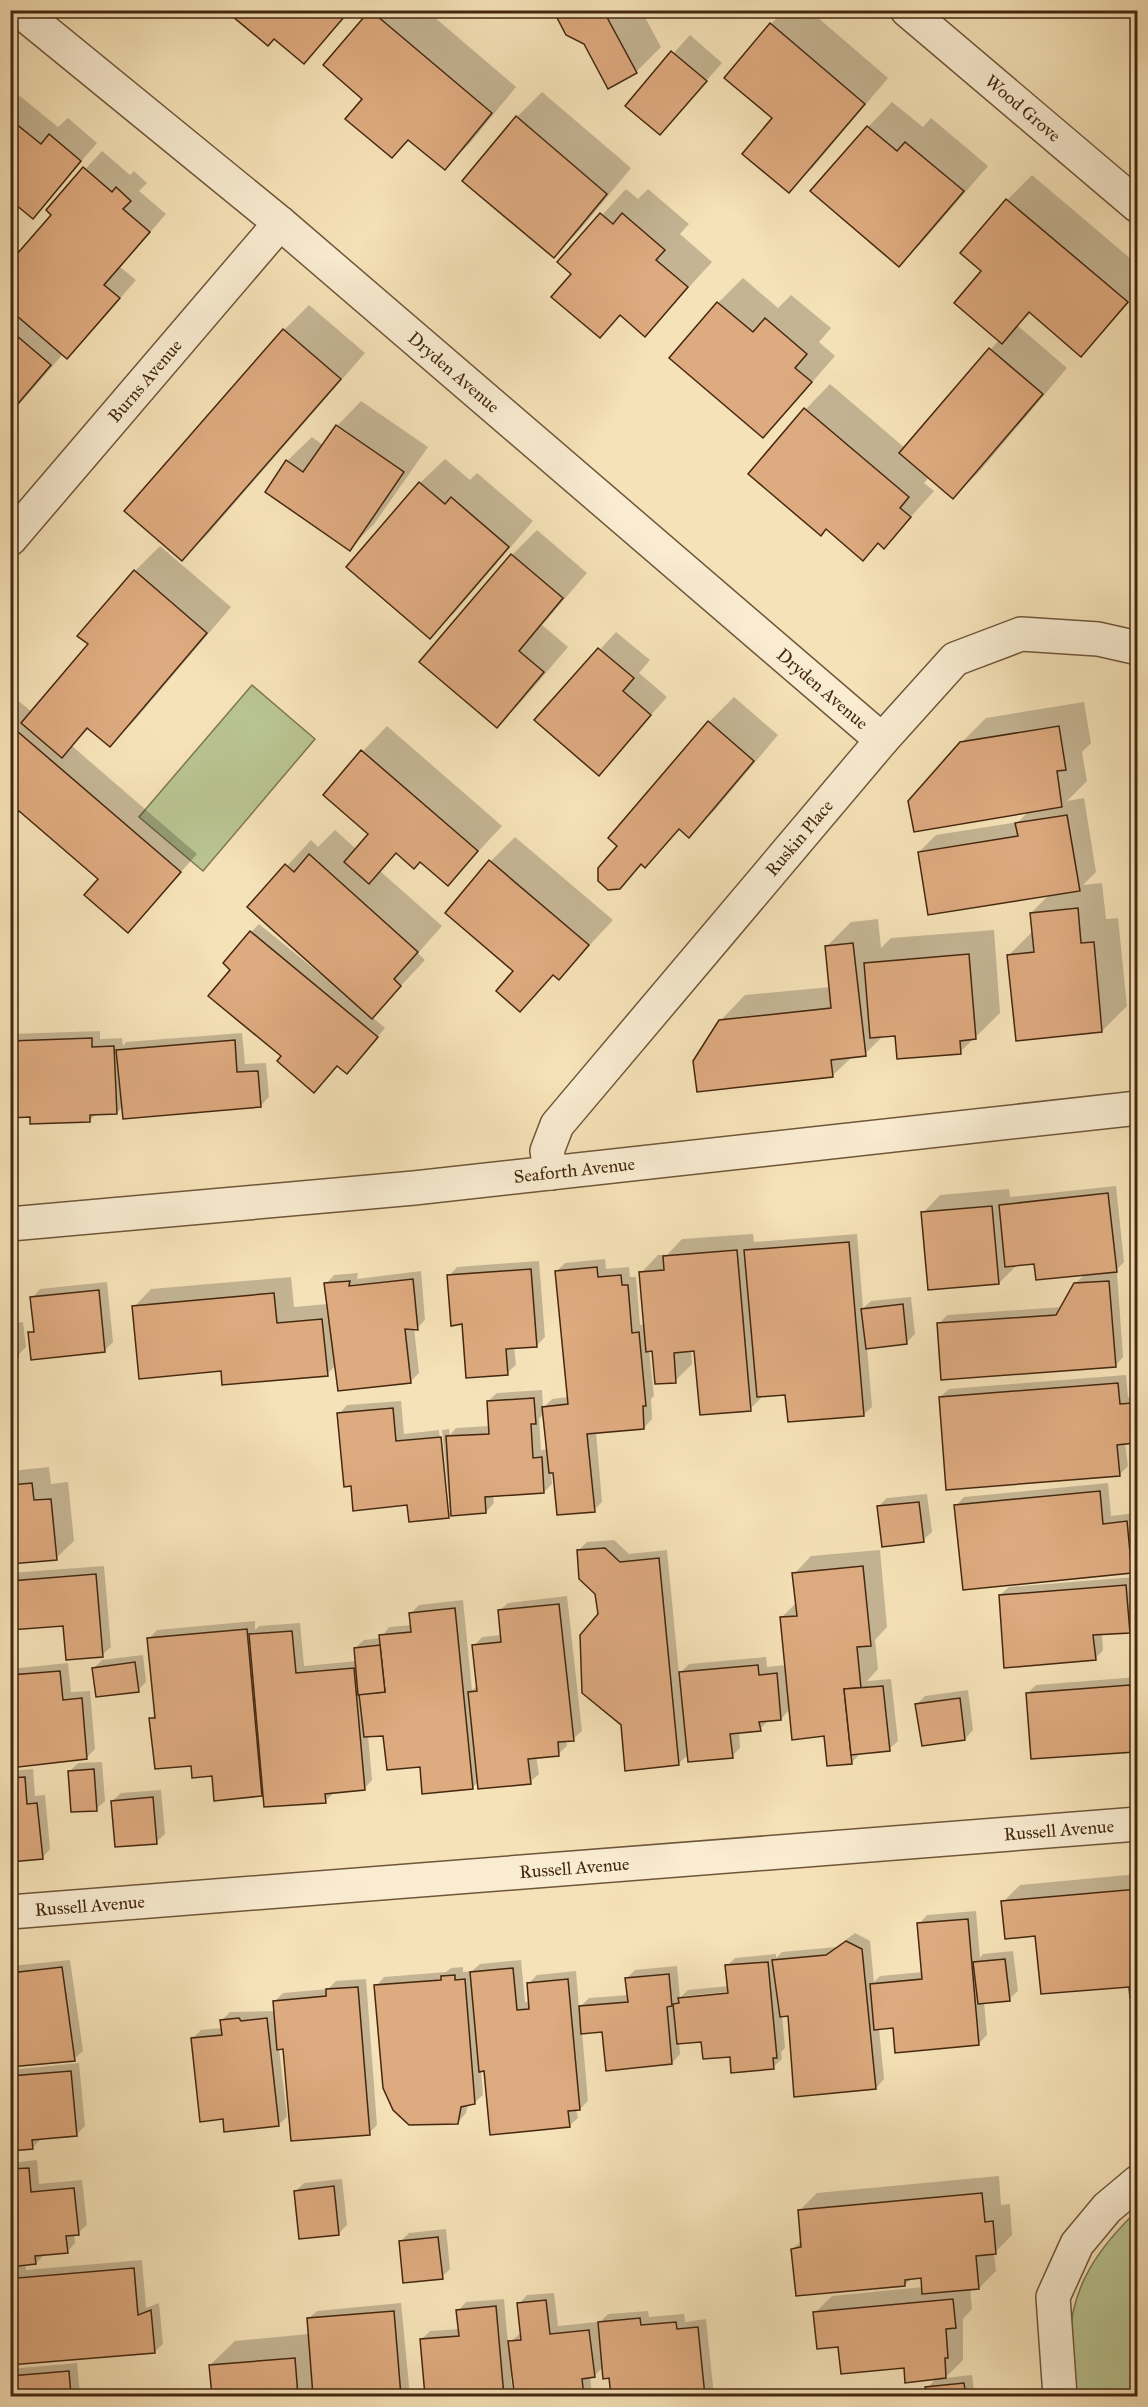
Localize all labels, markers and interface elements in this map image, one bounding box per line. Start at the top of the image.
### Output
street label: Wood Grove [981,70,1065,147]
street label: Dryden Avenue [404,327,504,418]
street label: Burns Avenue [103,335,187,427]
street label: Dryden Avenue [772,644,873,734]
street label: Ruskin Place [761,795,838,881]
street label: Seaforth Avenue [513,1153,636,1188]
street label: Russell Avenue [1003,1815,1115,1845]
street label: Russell Avenue [518,1853,630,1883]
street label: Russell Avenue [34,1891,146,1921]

